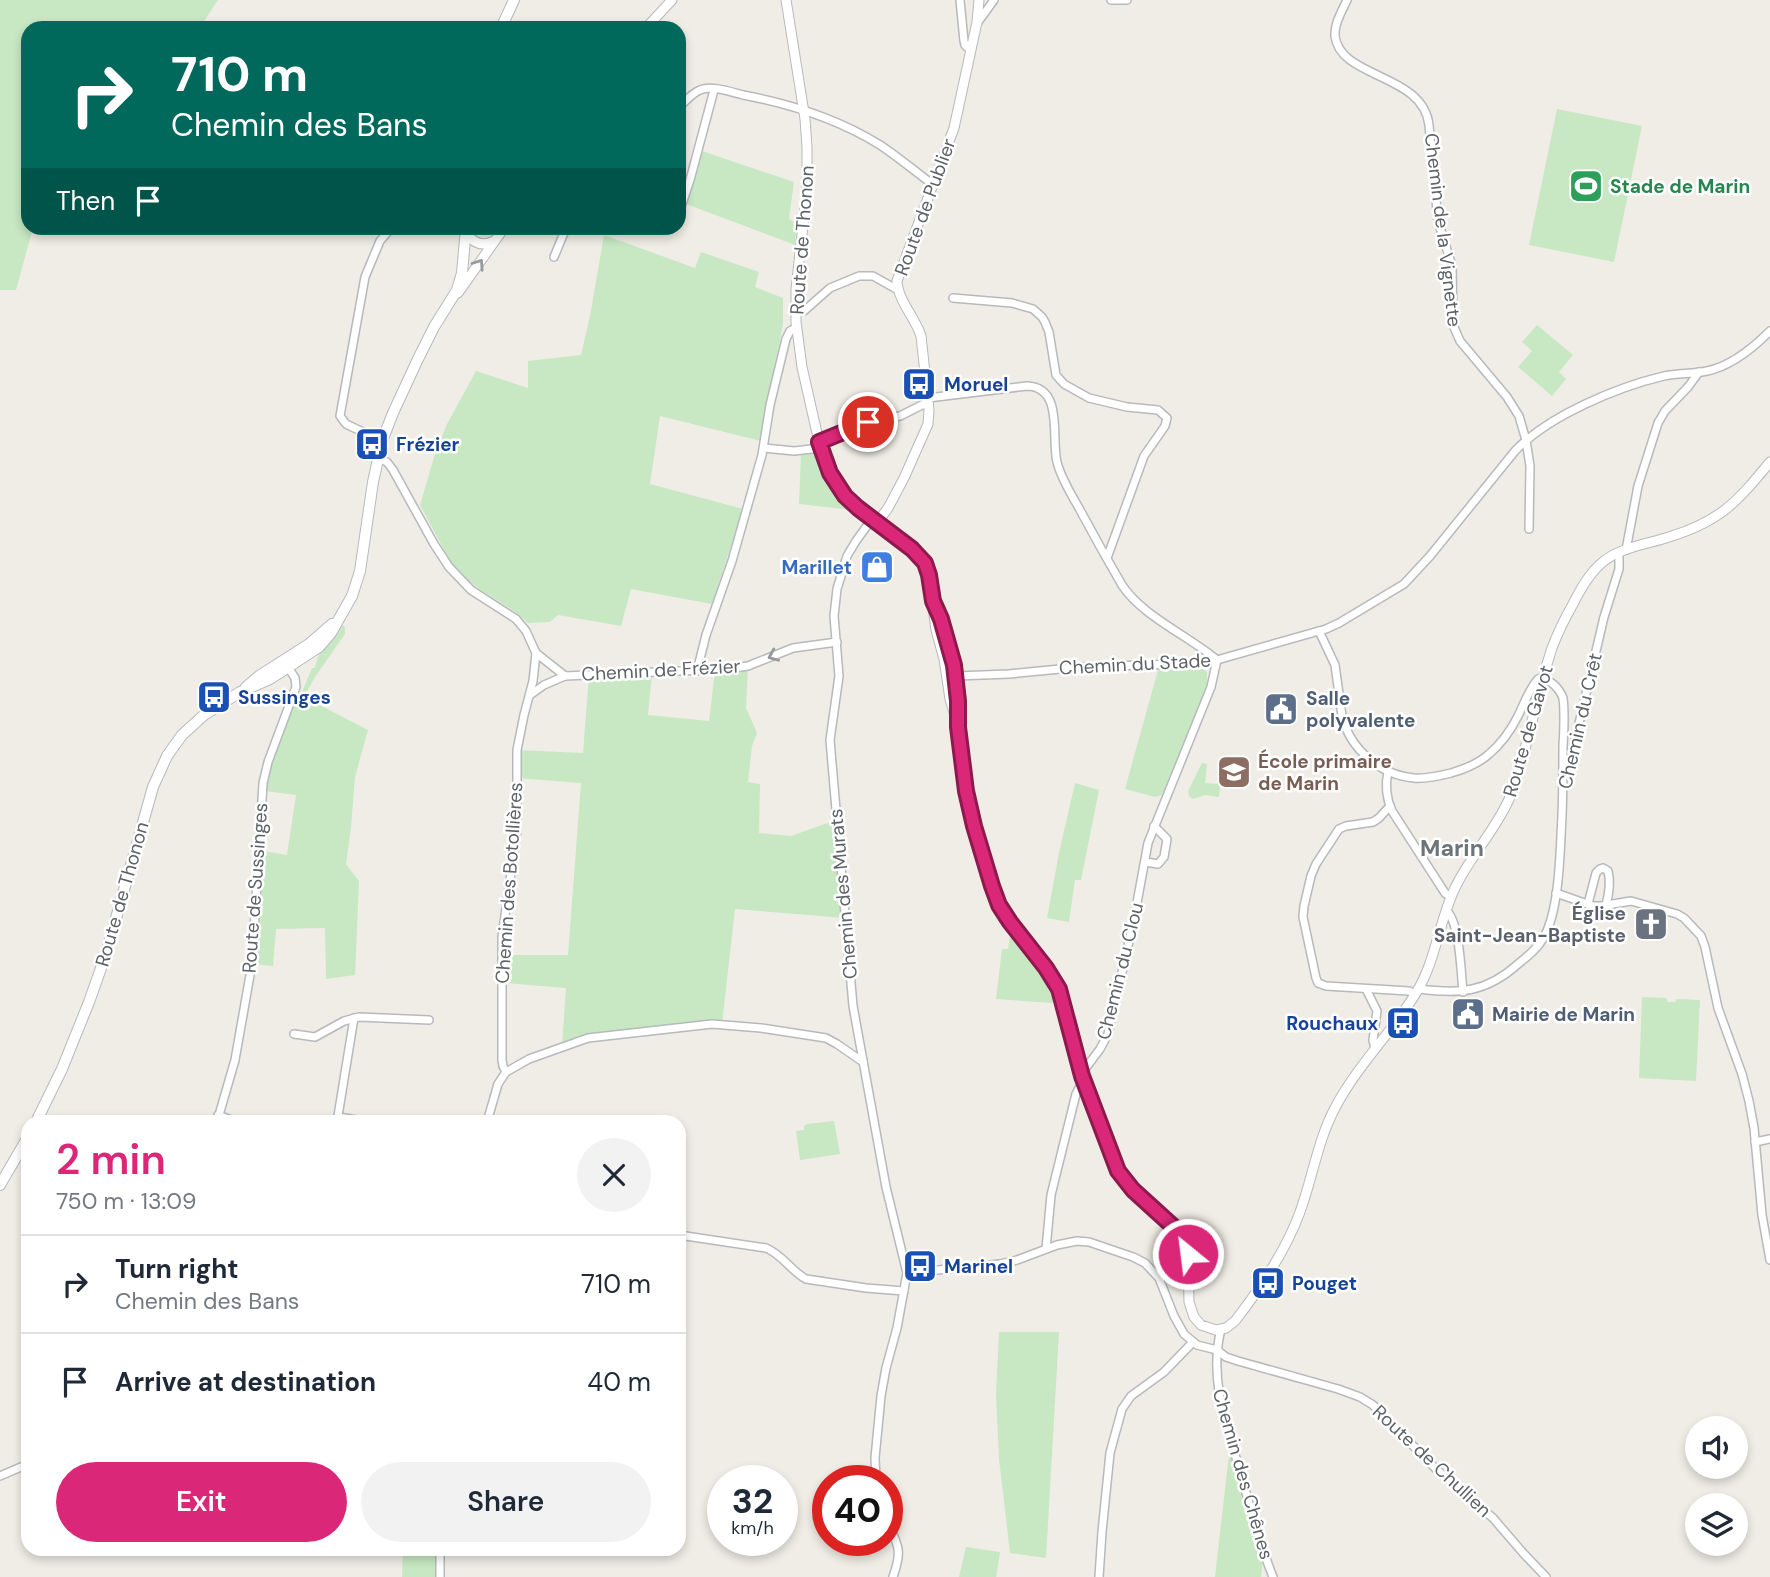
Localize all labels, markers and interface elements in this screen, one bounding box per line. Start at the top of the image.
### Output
text: 710 m [171,42,308,106]
icon: right [56,49,147,140]
text: Chemin des Bans [171,104,428,146]
street label: Chemin de la Vignette [1419,132,1467,328]
street label: Route de Publier [889,135,961,279]
street label: Route de Thonon [784,165,820,315]
sports icon: Stade de Marin [1567,167,1605,205]
place label: Stade de Marin [1610,174,1750,199]
icon: arrive [129,182,167,220]
text: Then [56,184,115,218]
one-way arrow [471,259,483,272]
bus stop icon: Moruel [900,365,938,403]
place label: Moruel [944,372,1008,397]
pin [838,392,898,452]
icon: arrive [849,403,887,441]
bus stop icon: Frézier [353,425,391,463]
place label: Frézier [396,432,460,457]
shop icon: Marillet [858,548,896,586]
place label: Marillet [781,555,852,580]
one-way arrow [768,648,780,662]
street label: Chemin du Stade [1058,648,1212,680]
street label: Chemin du Crêt [1552,651,1608,791]
street label: Chemin de Frézier [581,653,741,687]
street label: Route de Gavot [1497,662,1559,800]
bus stop icon: Sussinges [195,678,233,716]
place label: Sussinges [238,685,331,710]
place label: Salle polyvalente [1306,686,1416,733]
public building icon: Salle polyvalente [1262,690,1300,728]
place label: École primaire de Marin [1258,749,1392,796]
school or university icon: École primaire de Marin [1215,753,1253,791]
street label: Chemin des Botollières [489,782,529,984]
street label: Route de Sussinges [237,802,273,974]
street label: Chemin des Murats [823,808,863,980]
street label: Route de Thonon [89,819,155,969]
district label: Marin [1420,833,1484,863]
street label: Chemin du Clou [1091,900,1149,1042]
place label: Église Saint-Jean-Baptiste [1434,901,1626,948]
church icon: Église Saint-Jean-Baptiste [1632,905,1670,943]
public building icon: Mairie de Marin [1449,995,1487,1033]
place label: Mairie de Marin [1492,1002,1635,1027]
bus stop icon: Rouchaux [1384,1004,1422,1042]
place label: Rouchaux [1286,1011,1378,1036]
text: 2 min [56,1132,166,1187]
button: close [577,1138,651,1212]
text: 750 m · 13:09 [56,1186,196,1216]
position arrow [1151,1217,1225,1291]
bus stop icon: Marinel [901,1247,939,1285]
text: Turn right [115,1252,239,1286]
place label: Marinel [944,1254,1013,1279]
bus stop icon: Pouget [1249,1264,1287,1302]
icon: right [56,1265,94,1303]
text: 710 m [581,1267,651,1301]
place label: Pouget [1292,1271,1357,1296]
text: Chemin des Bans [115,1286,299,1316]
icon: arrive [56,1363,94,1401]
text: Arrive at destination [115,1365,376,1399]
text: 40 m [587,1365,651,1399]
street label: Chemin des Chênes [1207,1386,1279,1562]
street label: Route de Chullien [1367,1399,1497,1523]
map controls [1685,1416,1748,1556]
button: sound [1685,1416,1748,1479]
button: Exit [56,1462,347,1542]
button: Share [361,1462,651,1542]
speed limit sign: 40 [812,1465,903,1556]
text: 32 [732,1478,773,1524]
button: layers [1685,1493,1748,1556]
text: km/h [731,1516,774,1540]

